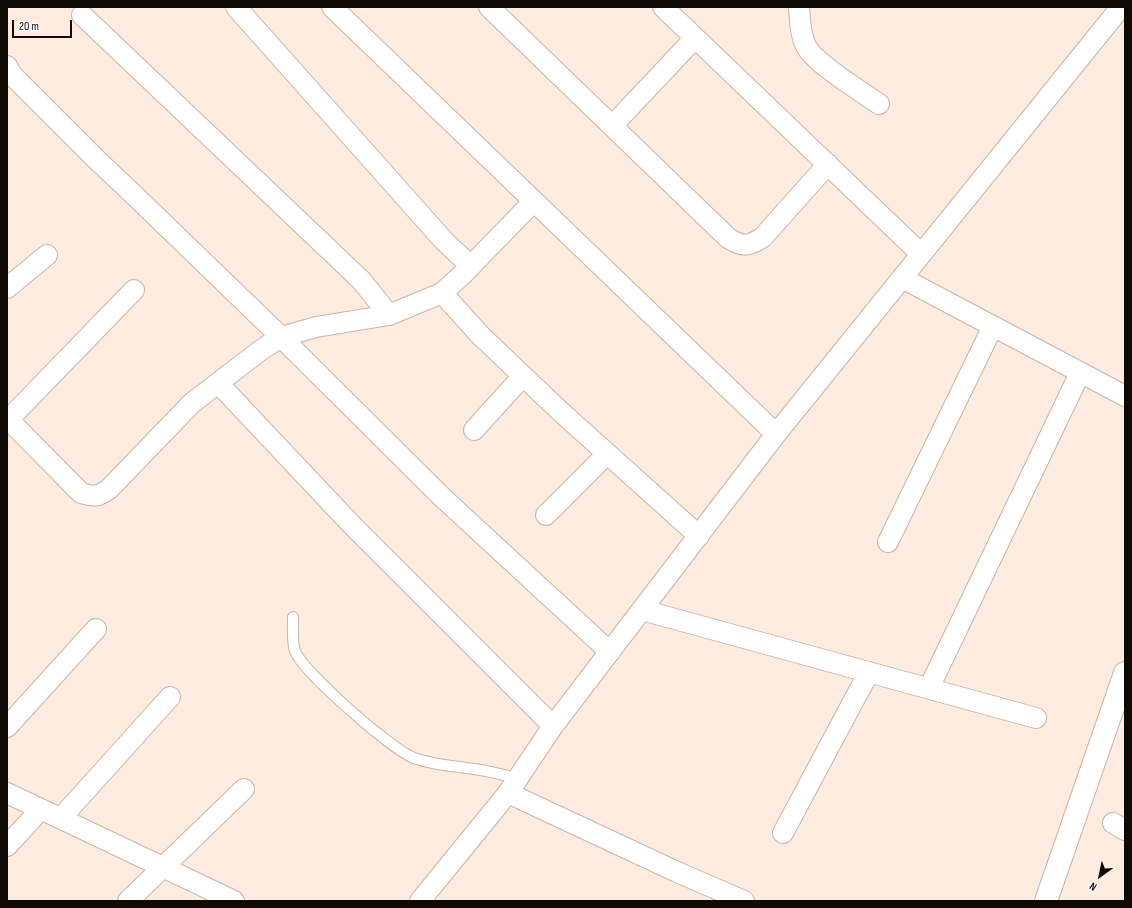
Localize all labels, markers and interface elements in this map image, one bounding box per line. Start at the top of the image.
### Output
scale bar [14,12,74,38]
text: 20 m [19,19,39,34]
north arrow [1080,856,1120,896]
text: N [1087,879,1099,894]

